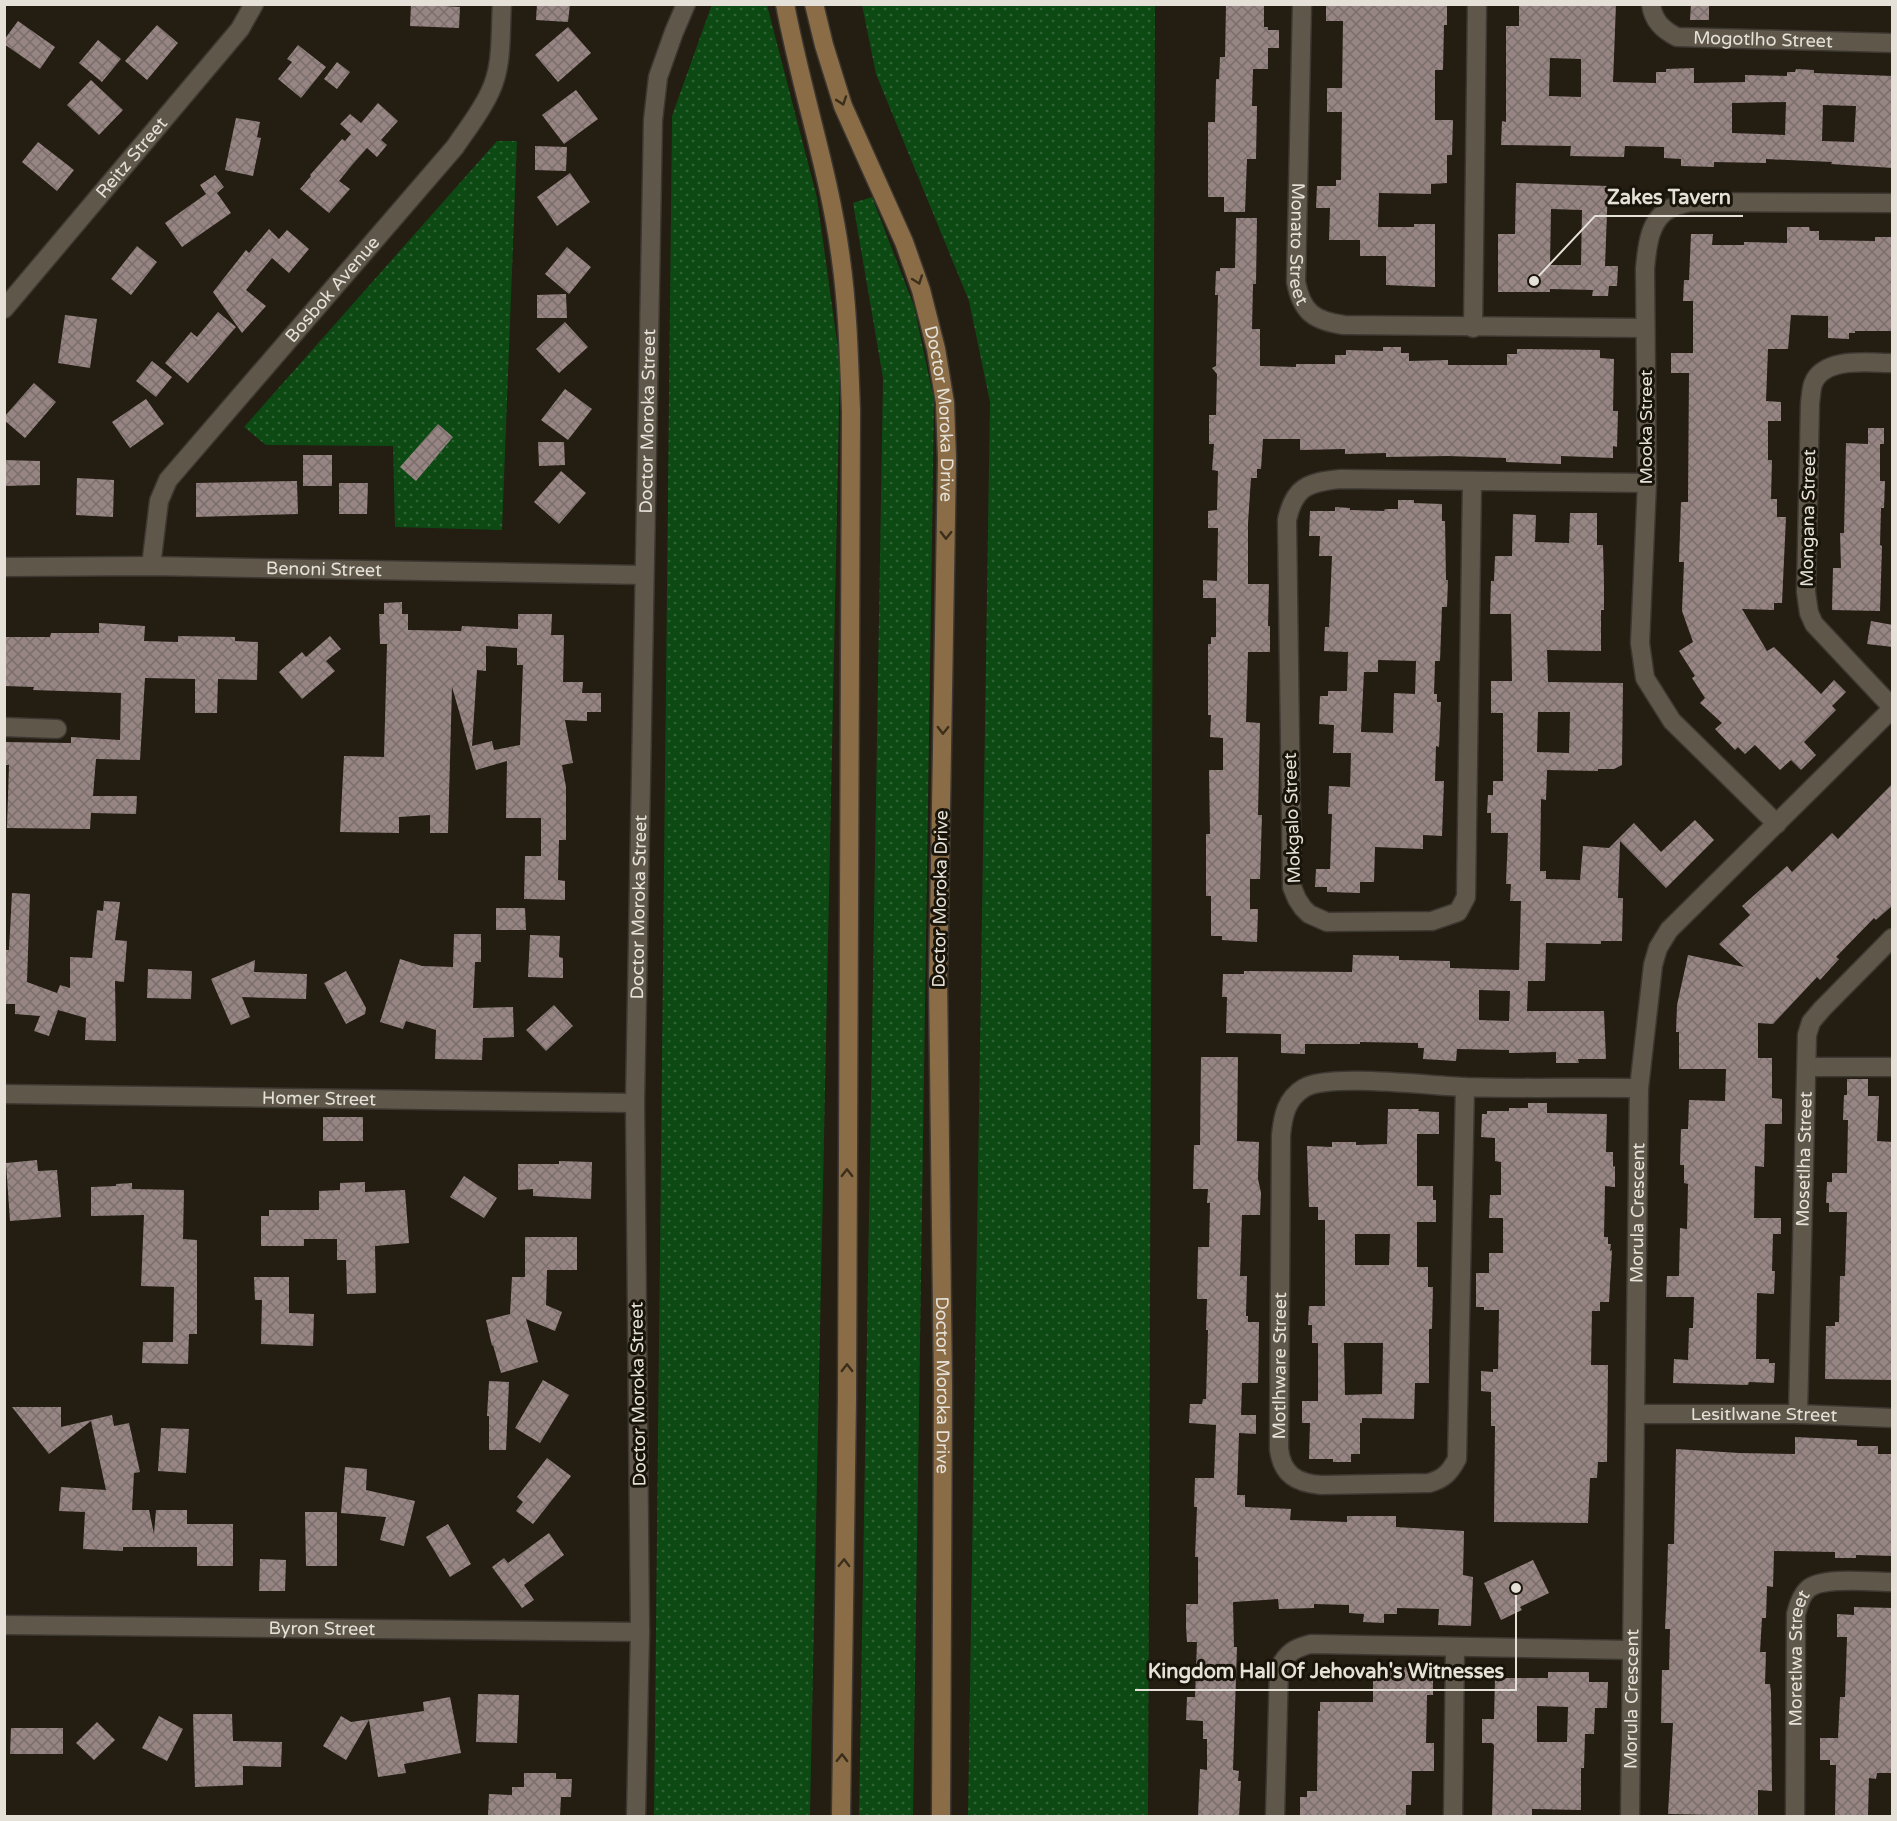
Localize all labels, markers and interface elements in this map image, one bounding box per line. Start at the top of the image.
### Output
street label: Mogotlho Street [1693,26,1833,52]
one-way arrow [835,95,847,106]
street label: Reitz Street [91,112,172,203]
callout: Zakes Tavern [1595,178,1743,216]
street label: Monato Street [1284,182,1313,309]
text: Zakes Tavern [1607,186,1731,210]
street label: Bosbok Avenue [280,232,384,347]
one-way arrow [911,274,923,285]
street label: Doctor Moroka Drive [919,323,958,502]
street label: Doctor Moroka Street [635,329,660,514]
street label: Mooka Street [1635,369,1657,484]
street label: Mongana Street [1796,449,1820,587]
one-way arrow [940,531,952,540]
street label: Benoni Street [266,557,382,581]
one-way arrow [936,726,949,735]
street label: Mokgalo Street [1279,752,1305,884]
street label: Doctor Moroka Drive [927,810,953,988]
street label: Doctor Moroka Street [626,814,651,1000]
street label: Homer Street [262,1087,376,1110]
street label: Mosetlha Street [1791,1091,1817,1227]
street label: Morula Crescent [1626,1143,1649,1283]
one-way arrow [841,1169,853,1178]
street label: Motlhware Street [1268,1292,1291,1440]
street label: Doctor Moroka Drive [931,1296,954,1474]
street label: Doctor Moroka Street [625,1301,651,1486]
one-way arrow [841,1364,853,1373]
street label: Lesitlwane Street [1691,1403,1838,1427]
one-way arrow [838,1559,851,1568]
street label: Moretlwa Street [1784,1586,1815,1726]
street label: Byron Street [269,1617,376,1640]
street label: Morula Crescent [1620,1629,1643,1769]
callout: Kingdom Hall Of Jehovah's Witnesses [1135,1652,1516,1690]
text: Kingdom Hall Of Jehovah's Witnesses [1148,1660,1505,1684]
one-way arrow [835,1754,848,1763]

